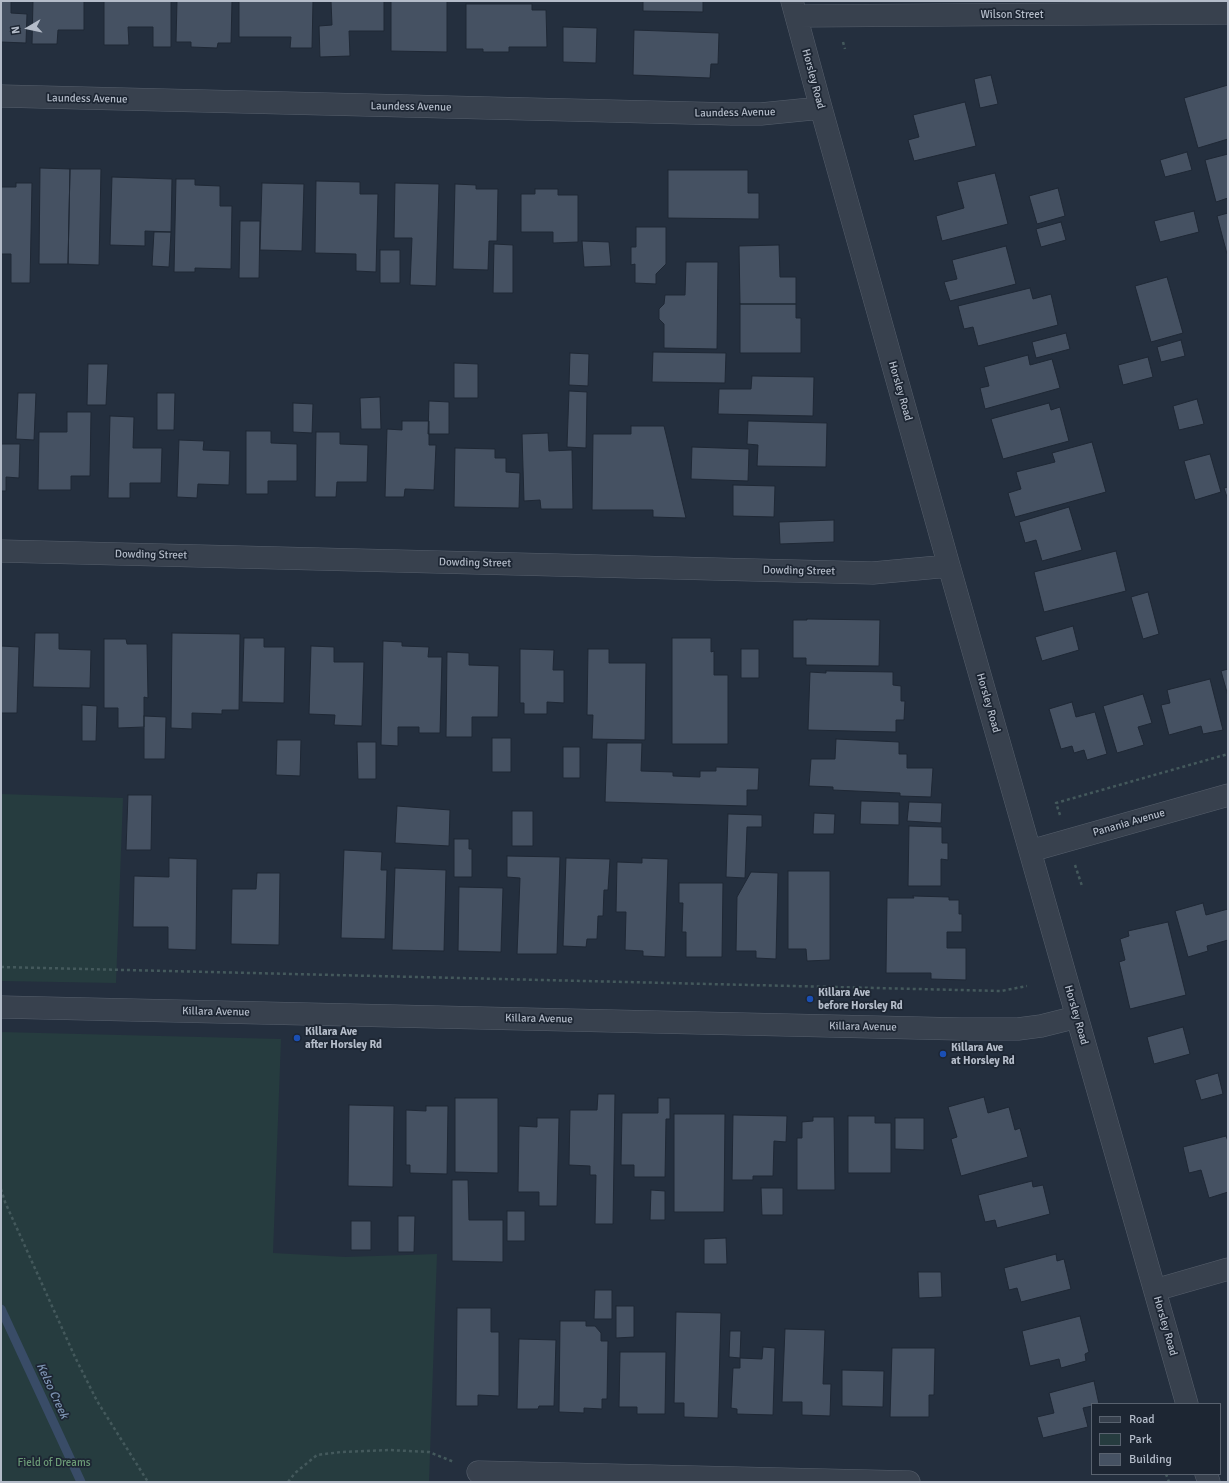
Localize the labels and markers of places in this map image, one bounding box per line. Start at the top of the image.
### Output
place label: Killara Ave before Horsley Rd [818,986,903,1012]
marker: Killara Ave before Horsley Rd [805,994,815,1004]
place label: Killara Ave after Horsley Rd [305,1025,382,1051]
marker: Killara Ave after Horsley Rd [292,1033,302,1043]
place label: Killara Ave at Horsley Rd [951,1041,1015,1067]
marker: Killara Ave at Horsley Rd [938,1049,948,1059]

